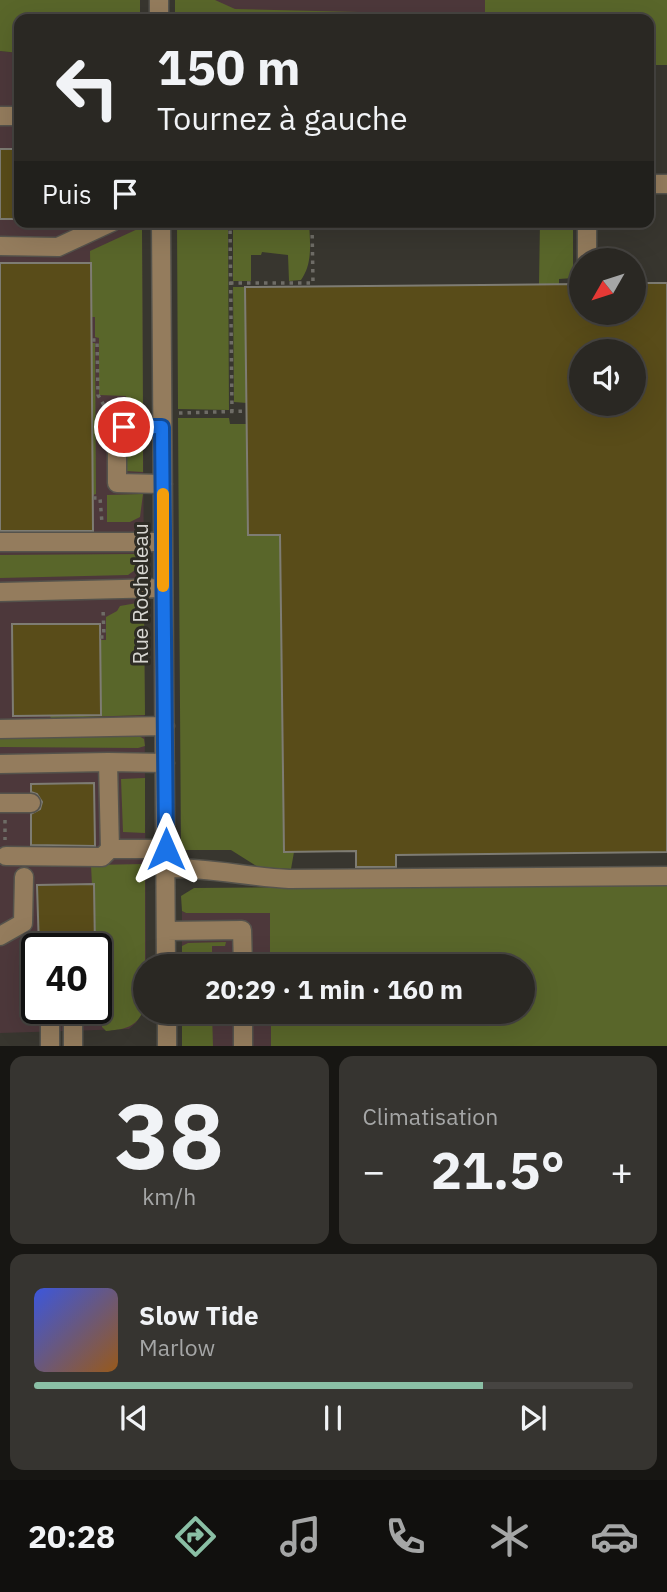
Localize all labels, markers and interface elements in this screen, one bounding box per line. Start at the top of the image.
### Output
text: 150 m [157,35,301,98]
icon: left [42,42,133,133]
text: Tournez à gauche [157,97,408,139]
icon: arrive [106,175,144,213]
text: Puis [42,177,92,211]
north arrow [569,248,646,326]
map controls [569,248,646,416]
button: sound [569,339,646,416]
pin [94,397,154,457]
icon: arrive [105,408,143,446]
street label: Rue Rocheleau [126,523,154,665]
position arrow [129,812,203,886]
speed limit sign: 40 [21,933,112,1024]
text: 20:29 · 1 min · 160 m [205,972,463,1006]
text: 38 [115,1076,224,1194]
text: Climatisation [363,1101,498,1131]
text: 21.5° [431,1136,565,1203]
text: − [363,1146,385,1195]
text: + [610,1146,633,1195]
text: km/h [142,1181,196,1211]
text: Slow Tide [139,1298,259,1332]
text: Marlow [139,1332,215,1362]
icon: previous [115,1399,153,1437]
icon: pause [314,1399,352,1437]
icon: next [514,1399,552,1437]
icon: directions [171,1512,220,1561]
icon: music [276,1512,325,1561]
icon: phone [381,1512,430,1561]
icon: climate [485,1512,534,1561]
icon: car [590,1512,639,1561]
text: 20:28 [28,1515,115,1557]

